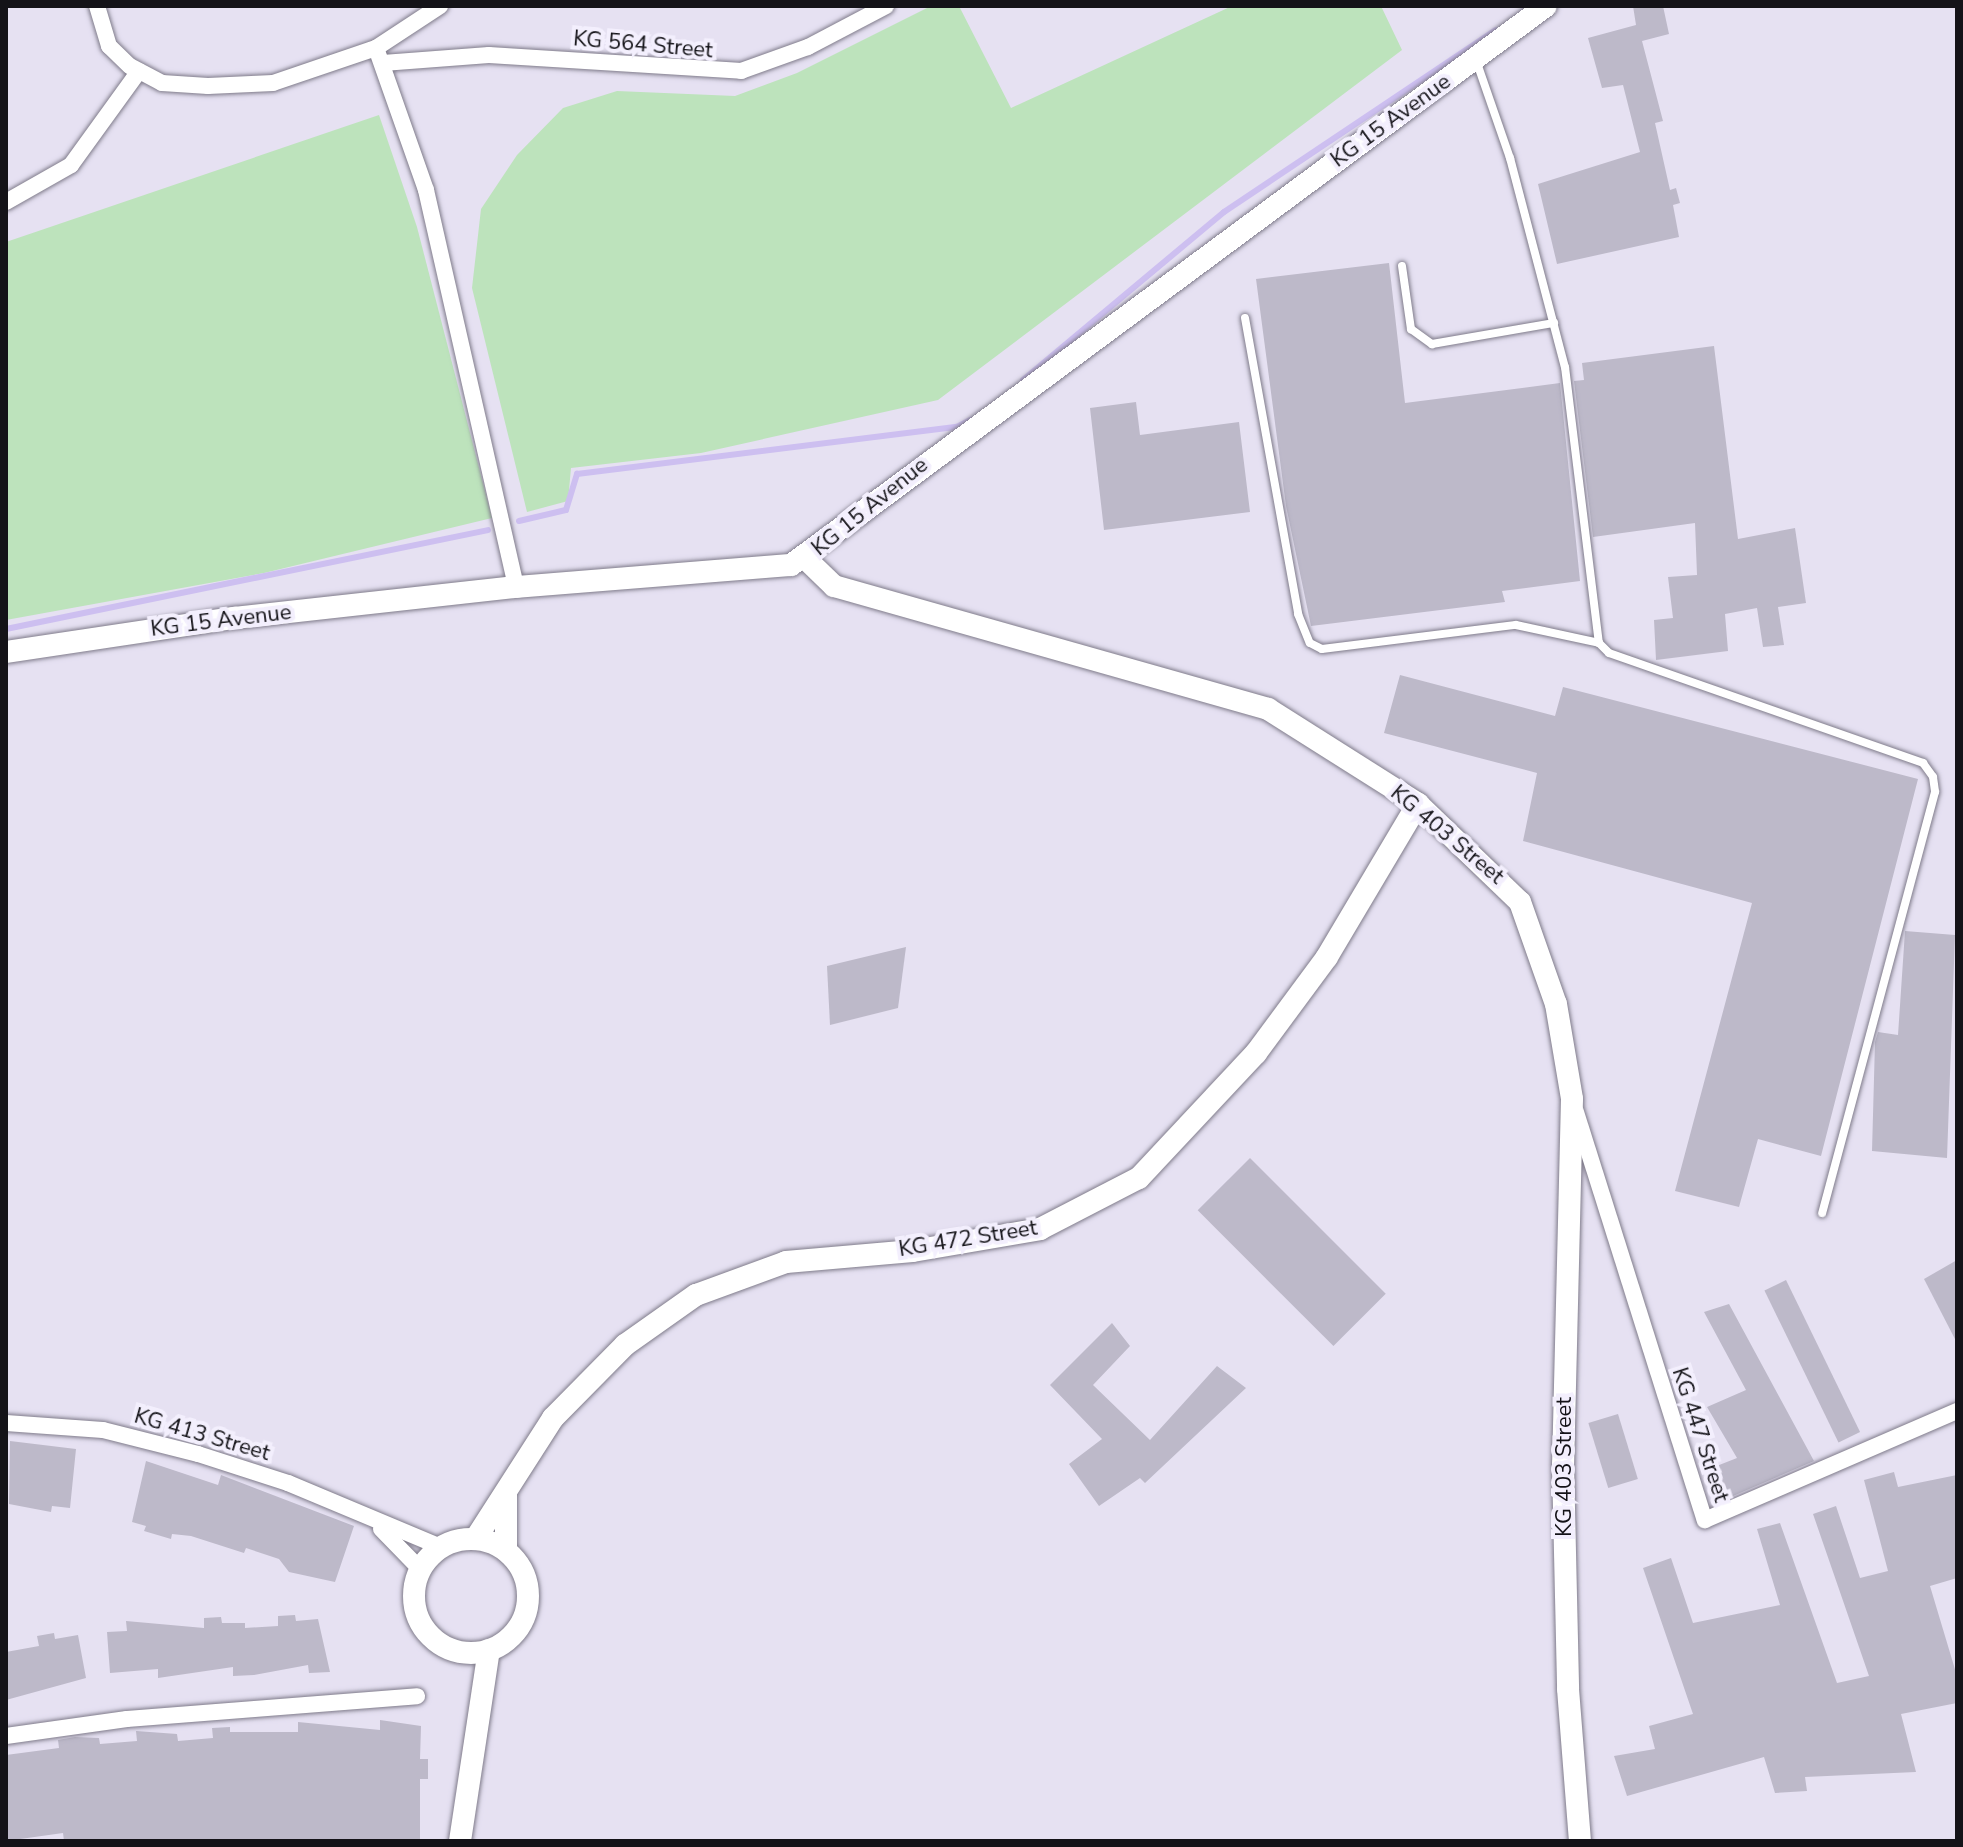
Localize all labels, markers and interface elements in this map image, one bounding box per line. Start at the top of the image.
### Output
street label: KG 564 Street [572,26,714,64]
street label: KG 15 Avenue [1326,69,1456,173]
street label: KG 15 Avenue [807,452,933,562]
street label: KG 15 Avenue [149,599,293,643]
street label: KG 403 Street [1385,780,1509,890]
street label: KG 472 Street [897,1215,1039,1263]
street label: KG 447 Street [1666,1364,1734,1506]
street label: KG 403 Street [1552,1397,1578,1537]
street label: KG 413 Street [131,1403,273,1467]

